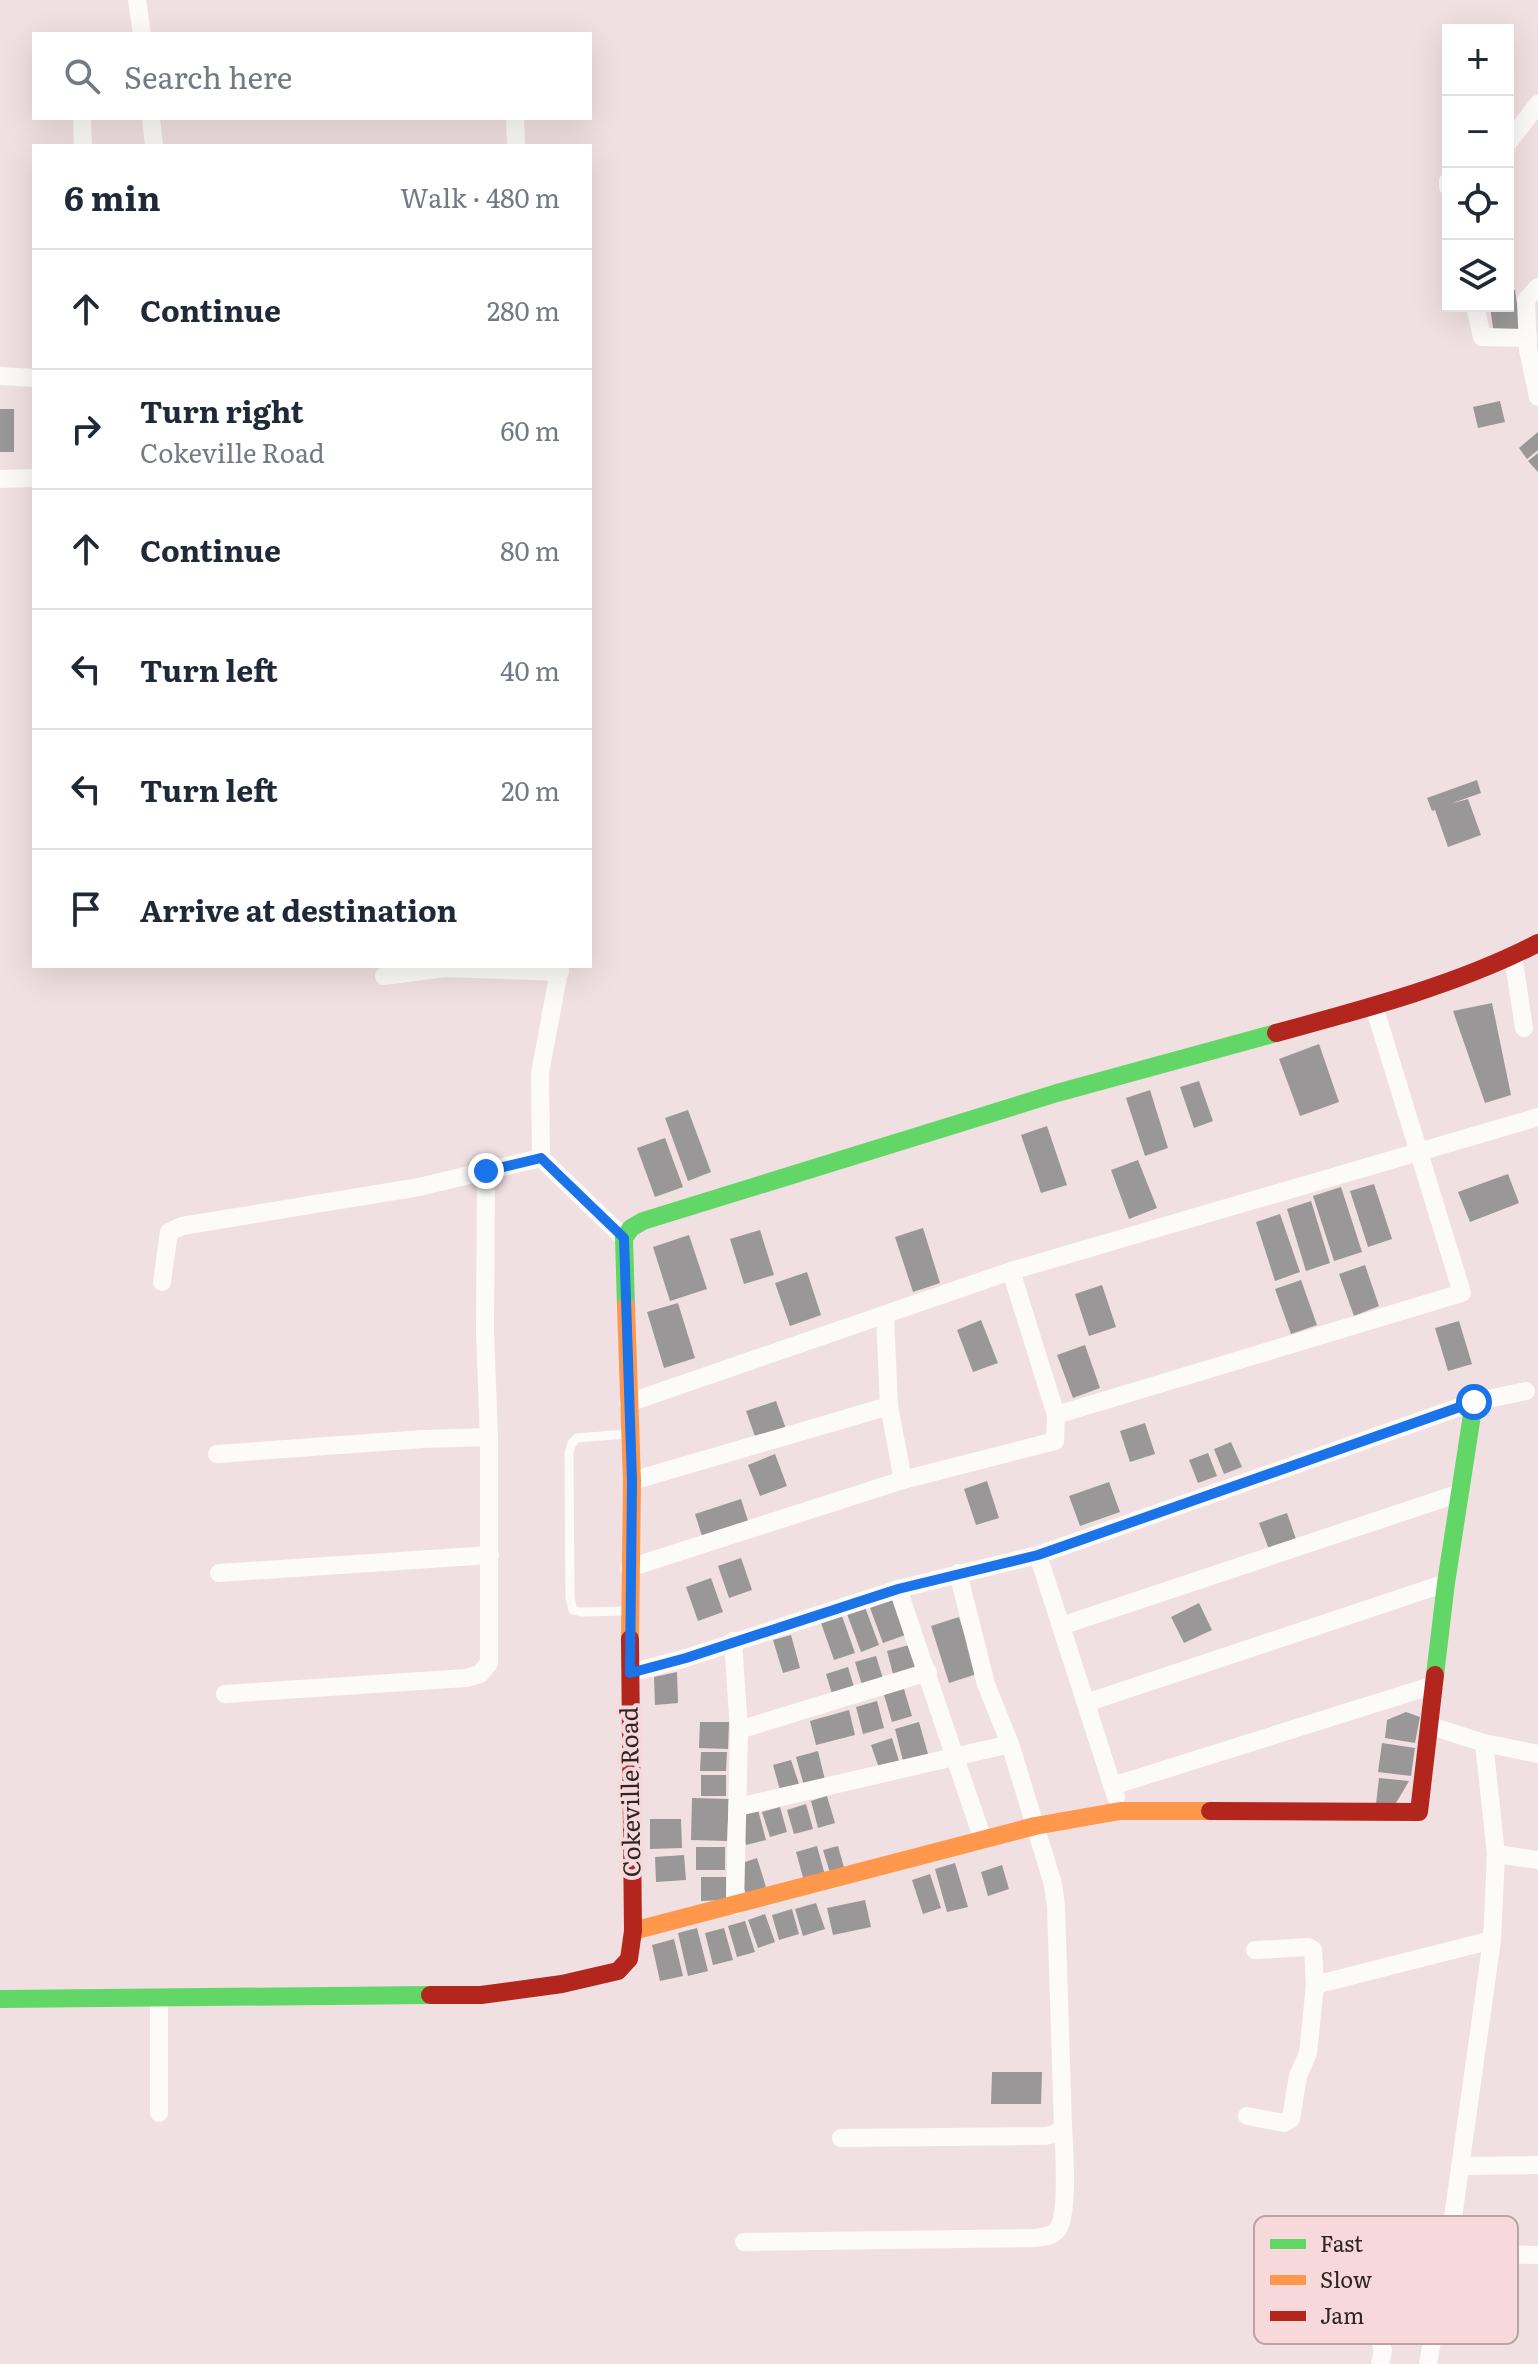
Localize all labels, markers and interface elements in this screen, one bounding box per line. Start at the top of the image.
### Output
map controls [1442,24,1514,312]
button: + [1442,24,1514,96]
search box [32,32,592,120]
icon: search [60,54,104,98]
text: Search here [124,54,292,98]
button: − [1442,96,1514,168]
button: locate [1442,168,1514,240]
text: 6 min [64,171,161,221]
text: Walk · 480 m [400,177,560,216]
button: layers [1442,240,1514,312]
icon: ahead [64,287,108,331]
text: Continue [140,287,281,331]
text: 280 m [487,290,560,329]
text: Turn right [140,388,304,432]
icon: right [64,407,108,451]
text: 60 m [501,410,560,449]
text: Cokeville Road [140,432,325,471]
icon: ahead [64,527,108,571]
text: Continue [140,527,281,571]
text: 80 m [500,530,560,569]
icon: left [64,647,108,691]
text: Turn left [140,647,278,691]
text: 40 m [500,650,560,689]
icon: left [64,767,108,811]
text: Turn left [140,767,278,811]
text: 20 m [501,770,560,809]
icon: arrive [64,887,108,931]
text: Arrive at destination [140,887,457,931]
route end [468,1153,504,1189]
route start [1456,1384,1492,1420]
street label: Cokeville Road [610,1706,647,1878]
legend [1254,2216,1518,2344]
text: Fast [1320,2226,1363,2259]
text: Slow [1320,2262,1372,2295]
text: Jam [1320,2298,1364,2331]

